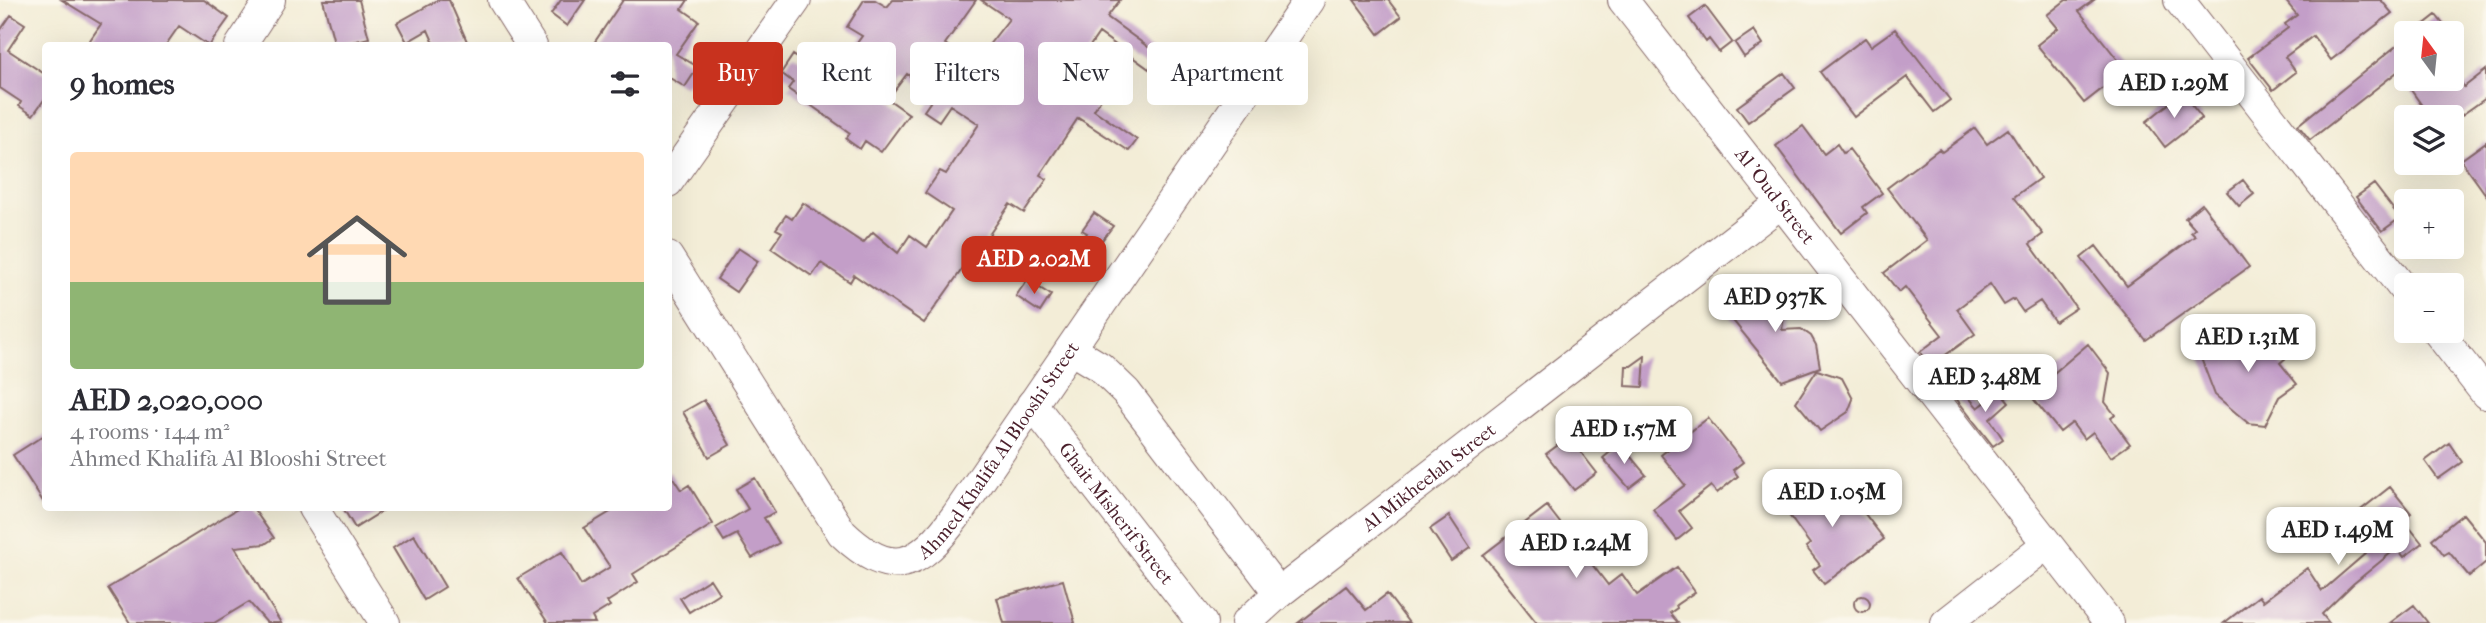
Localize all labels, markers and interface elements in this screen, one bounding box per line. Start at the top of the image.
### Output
north arrow [2394,21,2464,91]
map controls [2394,21,2464,343]
chip: Buy [693,42,783,105]
chip: Rent [797,42,896,105]
chip: Filters [910,42,1024,105]
chip: New [1038,42,1133,105]
chip: Apartment [1147,42,1308,105]
pin: AED 1.29M [2094,60,2254,120]
icon: filters [606,65,644,103]
text: 9 homes [70,67,175,102]
text: AED 1.29M [2119,69,2229,96]
button: layers [2394,105,2464,175]
street label: Al 'Oud Street [1730,143,1819,249]
button: + [2394,189,2464,259]
icon: home [294,197,420,323]
pin: AED 2.02M [954,236,1114,296]
text: AED 2.02M [977,245,1091,272]
button: − [2394,273,2464,343]
pin: AED 937K [1703,274,1847,334]
text: AED 937K [1725,283,1825,310]
pin: AED 1.31M [2168,314,2328,374]
text: AED 1.31M [2197,323,2299,350]
street label: Ahmed Khalifa Al Blooshi Street [913,338,1084,565]
pin: AED 3.48M [1905,354,2065,414]
text: AED 3.48M [1929,363,2041,390]
text: AED 2,020,000 [70,383,263,418]
pin: AED 1.57M [1544,406,1704,466]
text: AED 1.57M [1571,415,1677,442]
text: 4 rooms · 144 m² [70,418,230,445]
street label: Al Mikheelah Street [1357,419,1500,537]
street label: Ghait Misherif Street [1054,438,1178,589]
text: Ahmed Khalifa Al Blooshi Street [70,445,387,472]
pin: AED 1.05M [1752,470,1912,529]
text: AED 1.05M [1778,478,1886,505]
pin: AED 1.49M [2258,508,2418,567]
text: AED 1.49M [2282,516,2394,543]
pin: AED 1.24M [1496,520,1656,580]
text: AED 1.24M [1521,529,1631,556]

